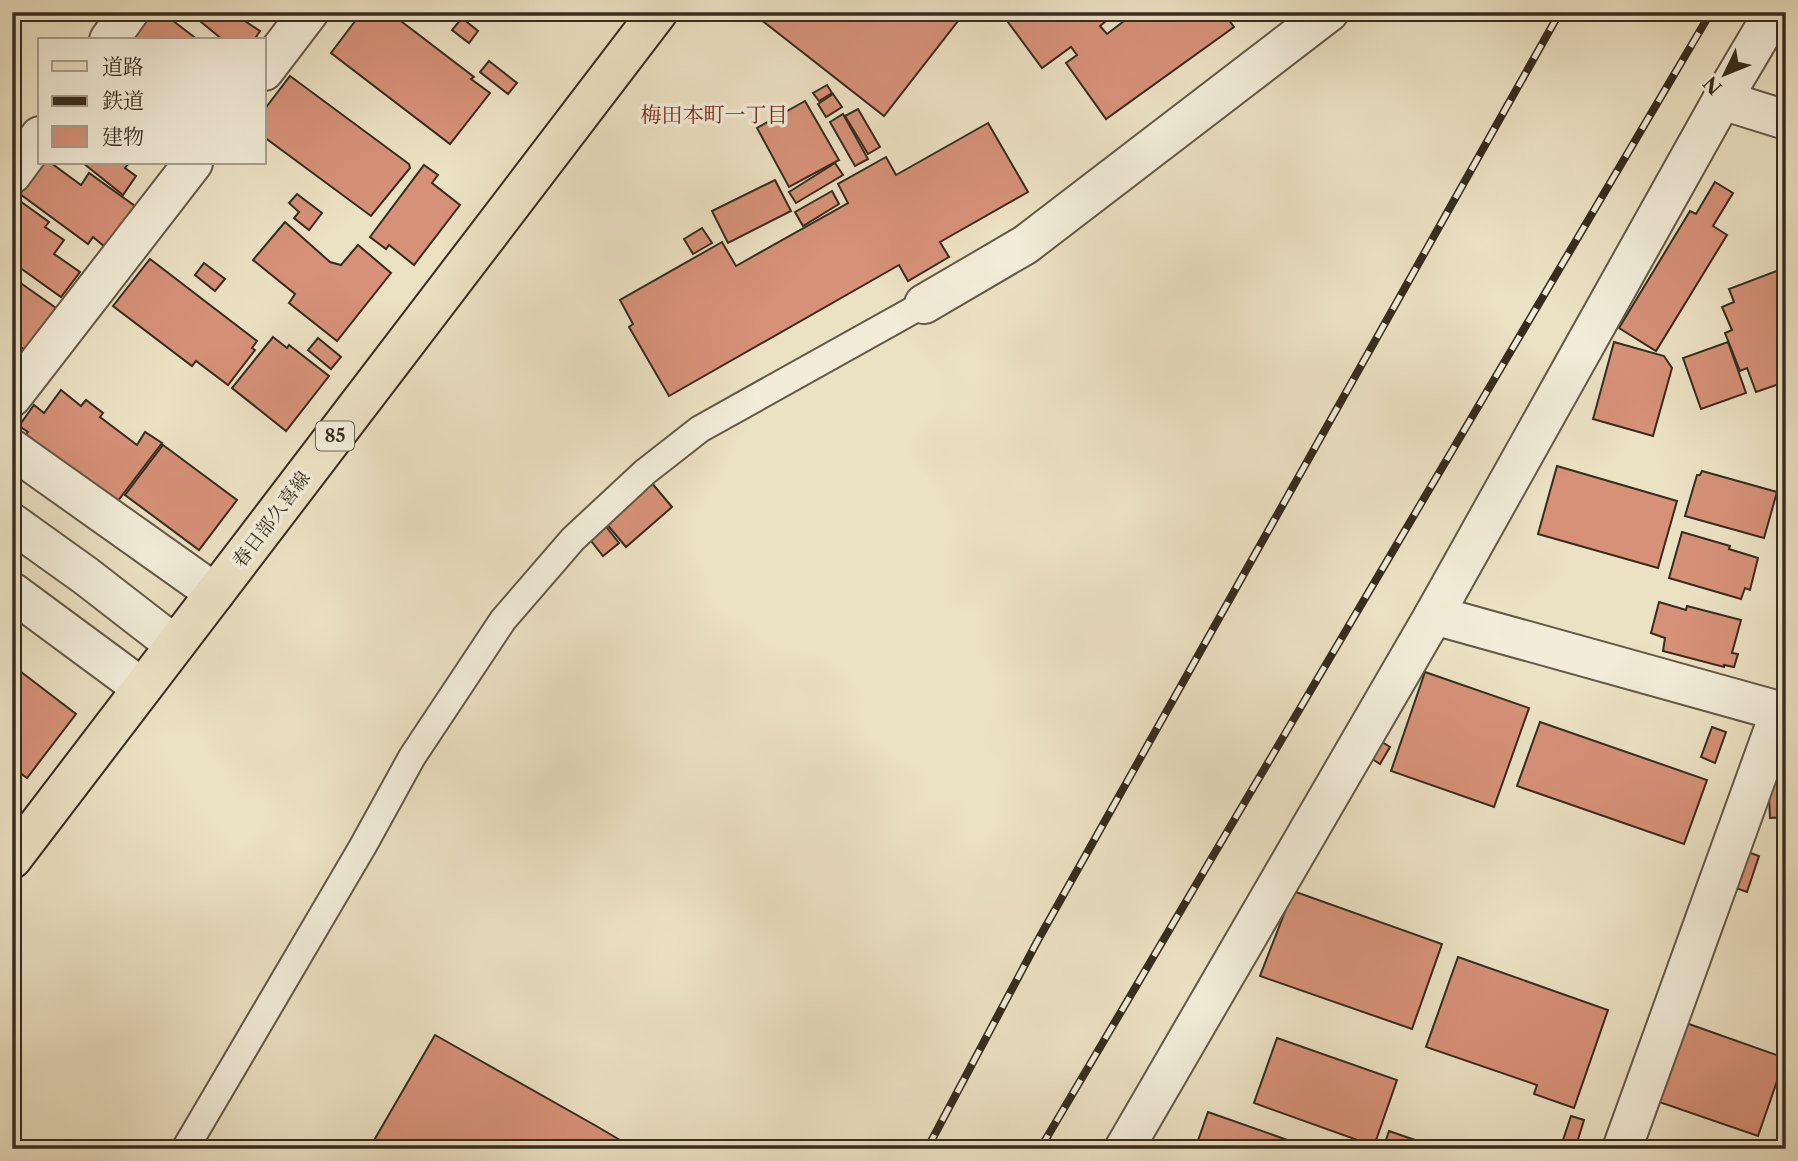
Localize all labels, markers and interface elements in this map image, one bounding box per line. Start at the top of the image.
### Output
legend [38,38,266,164]
north arrow [1689,38,1759,108]
text: 道路 [102,54,144,79]
text: N [1699,71,1727,99]
text: 鉄道 [102,88,144,113]
district label: 梅田本町一丁目 [641,102,788,127]
text: 建物 [102,124,144,149]
road number: 85 [316,422,354,450]
street label: 春日部久喜線 [228,467,315,572]

